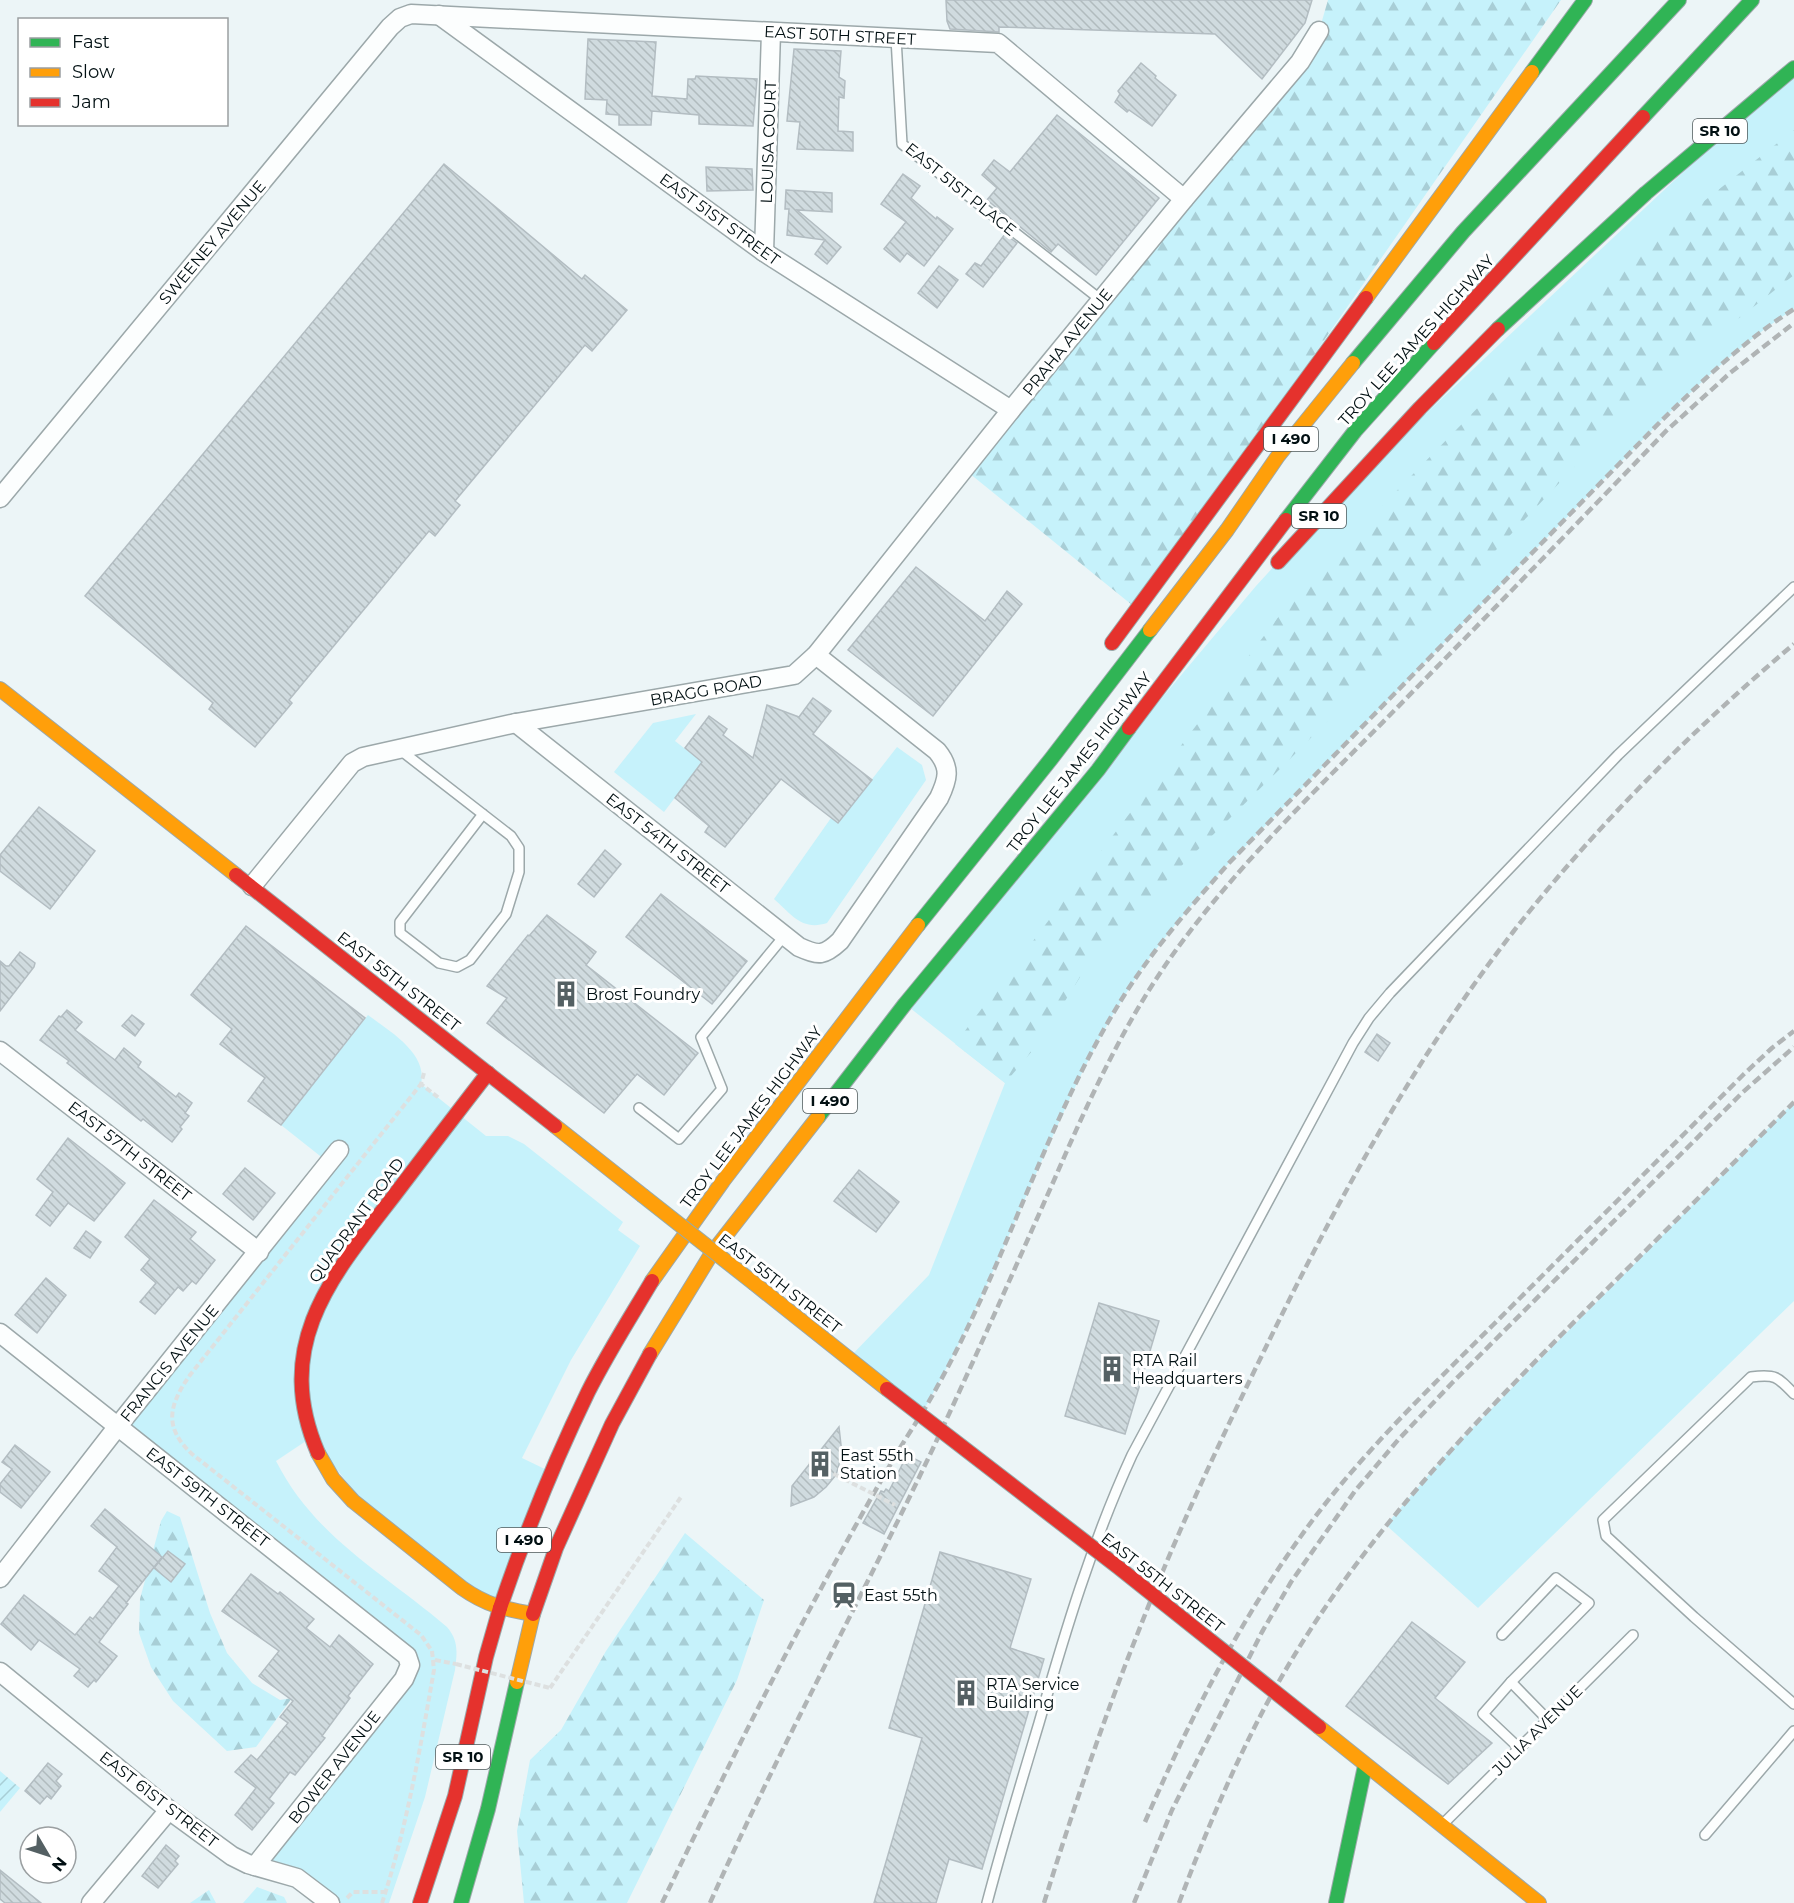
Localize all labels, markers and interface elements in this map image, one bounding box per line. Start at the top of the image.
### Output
legend [18,18,228,126]
street label: EAST 50TH STREET [764,22,917,49]
text: Fast [72,31,110,53]
text: Slow [72,61,115,83]
street label: LOUISA COURT [757,79,780,204]
text: Jam [71,91,111,113]
road number: SR 10 [1693,119,1747,143]
street label: EAST 51ST PLACE [901,139,1020,240]
street label: EAST 51ST STREET [656,169,784,270]
street label: SWEENEY AVENUE [155,177,270,308]
street label: TROY LEE JAMES HIGHWAY [1335,250,1499,430]
street label: PRAHA AVENUE [1018,285,1116,400]
road number: I 490 [1264,427,1318,451]
road number: SR 10 [1292,504,1346,528]
street label: TROY LEE JAMES HIGHWAY [1003,668,1156,856]
street label: BRAGG ROAD [649,671,764,710]
street label: EAST 54TH STREET [602,789,734,898]
street label: EAST 55TH STREET [334,928,464,1036]
building icon: Brost Foundry [551,979,581,1009]
place label: Brost Foundry [586,985,700,1004]
street label: TROY LEE JAMES HIGHWAY [677,1022,827,1212]
road number: I 490 [803,1089,857,1113]
street label: EAST 57TH STREET [64,1097,196,1206]
street label: QUADRANT ROAD [305,1154,408,1286]
street label: EAST 55TH STREET [715,1230,845,1338]
street label: FRANCIS AVENUE [116,1301,222,1426]
place label: RTA Rail Headquarters [1132,1351,1243,1388]
building icon: RTA Rail Headquarters [1097,1354,1127,1384]
street label: EAST 59TH STREET [142,1443,274,1552]
place label: East 55th Station [840,1446,914,1483]
building icon: East 55th Station [805,1449,835,1479]
road number: I 490 [497,1528,551,1552]
street label: EAST 55TH STREET [1098,1529,1228,1637]
station icon: East 55th [829,1580,859,1610]
place label: East 55th [864,1586,938,1605]
place label: RTA Service Building [986,1675,1079,1712]
building icon: RTA Service Building [951,1678,981,1708]
street label: JULIA AVENUE [1488,1681,1586,1780]
street label: BOWER AVENUE [284,1707,384,1828]
road number: SR 10 [436,1745,490,1769]
street label: EAST 61ST STREET [96,1747,222,1852]
north arrow [18,1825,78,1885]
text: N [48,1853,71,1875]

